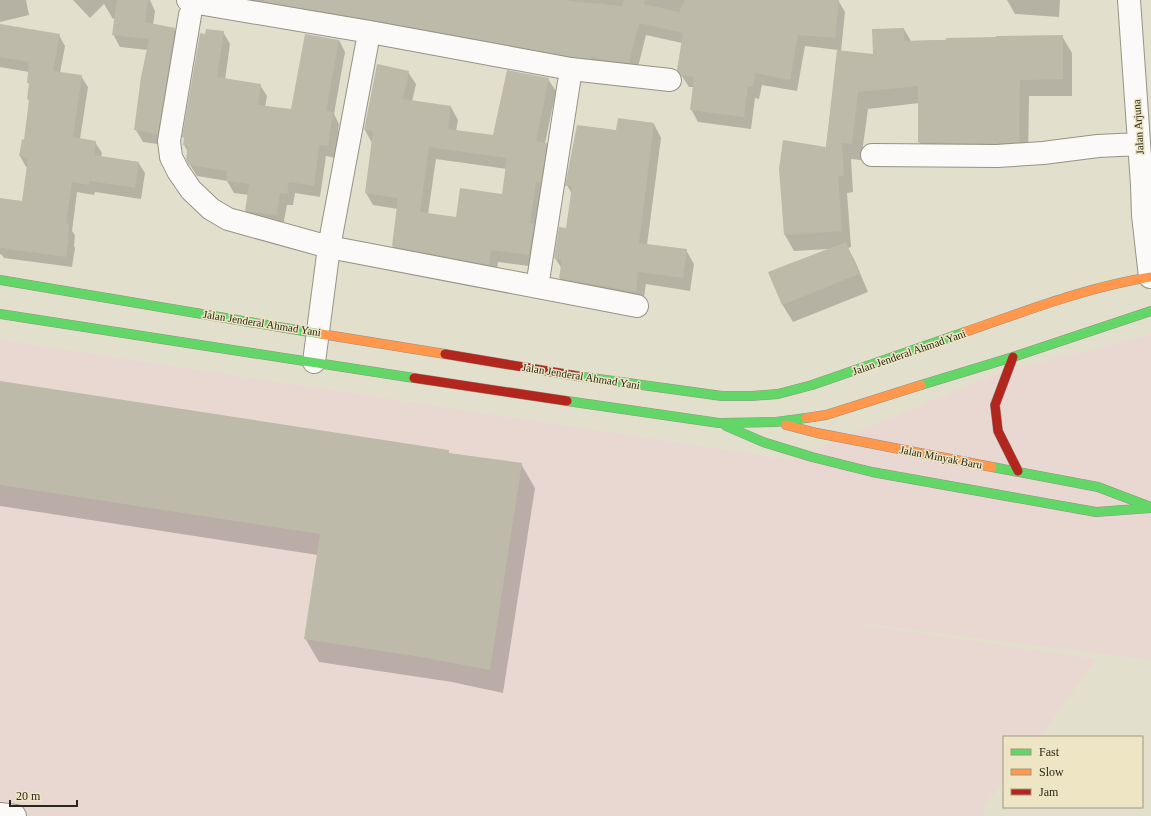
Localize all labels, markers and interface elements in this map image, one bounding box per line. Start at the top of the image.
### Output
street label: Jalan Arjuna [1130,99,1146,155]
street label: Jalan Jenderal Ahmad Yani [202,308,322,338]
street label: Jalan Jenderal Ahmad Yani [851,327,967,377]
street label: Jalan Jenderal Ahmad Yani [521,361,641,391]
street label: Jalan Minyak Baru [899,443,984,471]
legend [1003,736,1143,808]
text: Fast [1039,745,1060,759]
text: Slow [1039,765,1064,779]
scale bar [10,782,77,808]
text: Jam [1039,785,1059,799]
text: 20 m [16,789,41,803]

